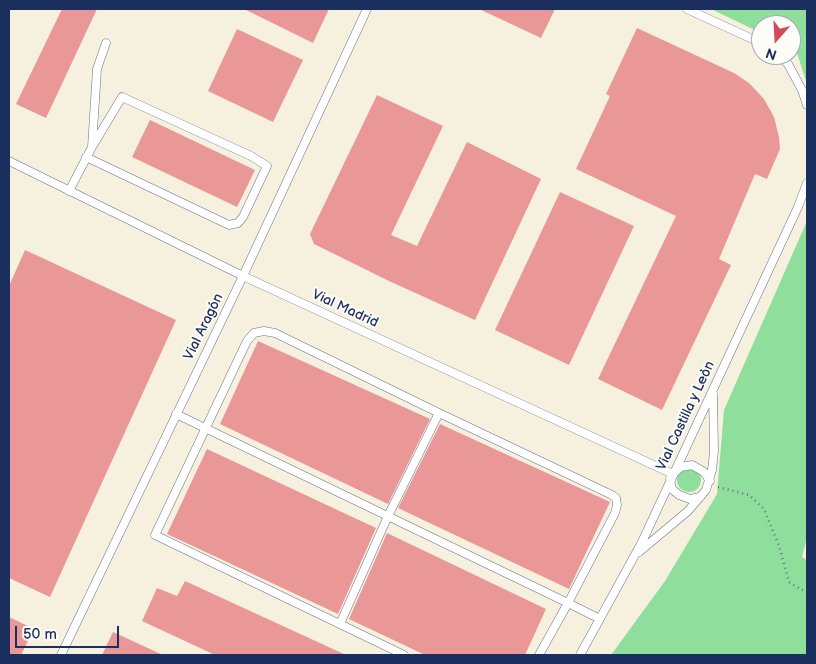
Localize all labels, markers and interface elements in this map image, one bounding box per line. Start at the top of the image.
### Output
north arrow [751,15,801,65]
text: N [764,44,779,63]
street label: Vial Madrid [309,286,381,332]
street label: Vial Aragón [181,291,227,363]
street label: Vial Castilla y Leòn [653,359,719,473]
scale bar [18,616,121,648]
text: 50 m [23,625,57,644]

